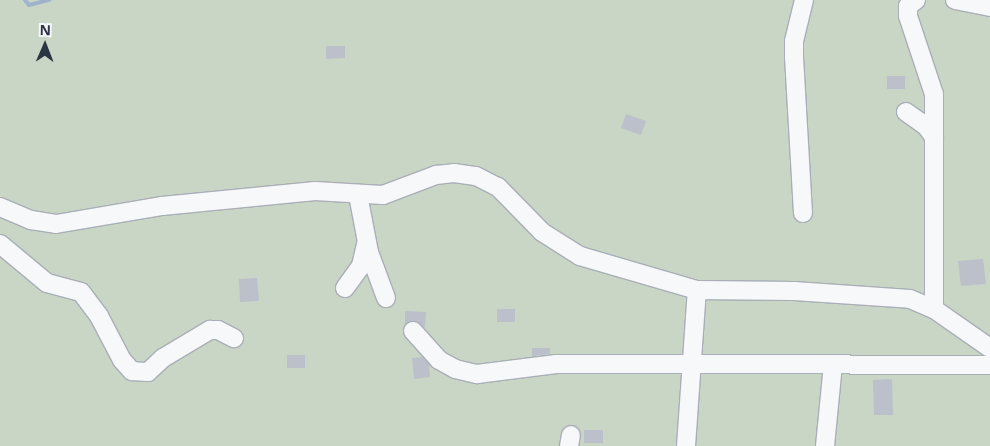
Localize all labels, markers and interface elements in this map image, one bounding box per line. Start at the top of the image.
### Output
north arrow [20,20,70,70]
text: N [39,20,51,39]

